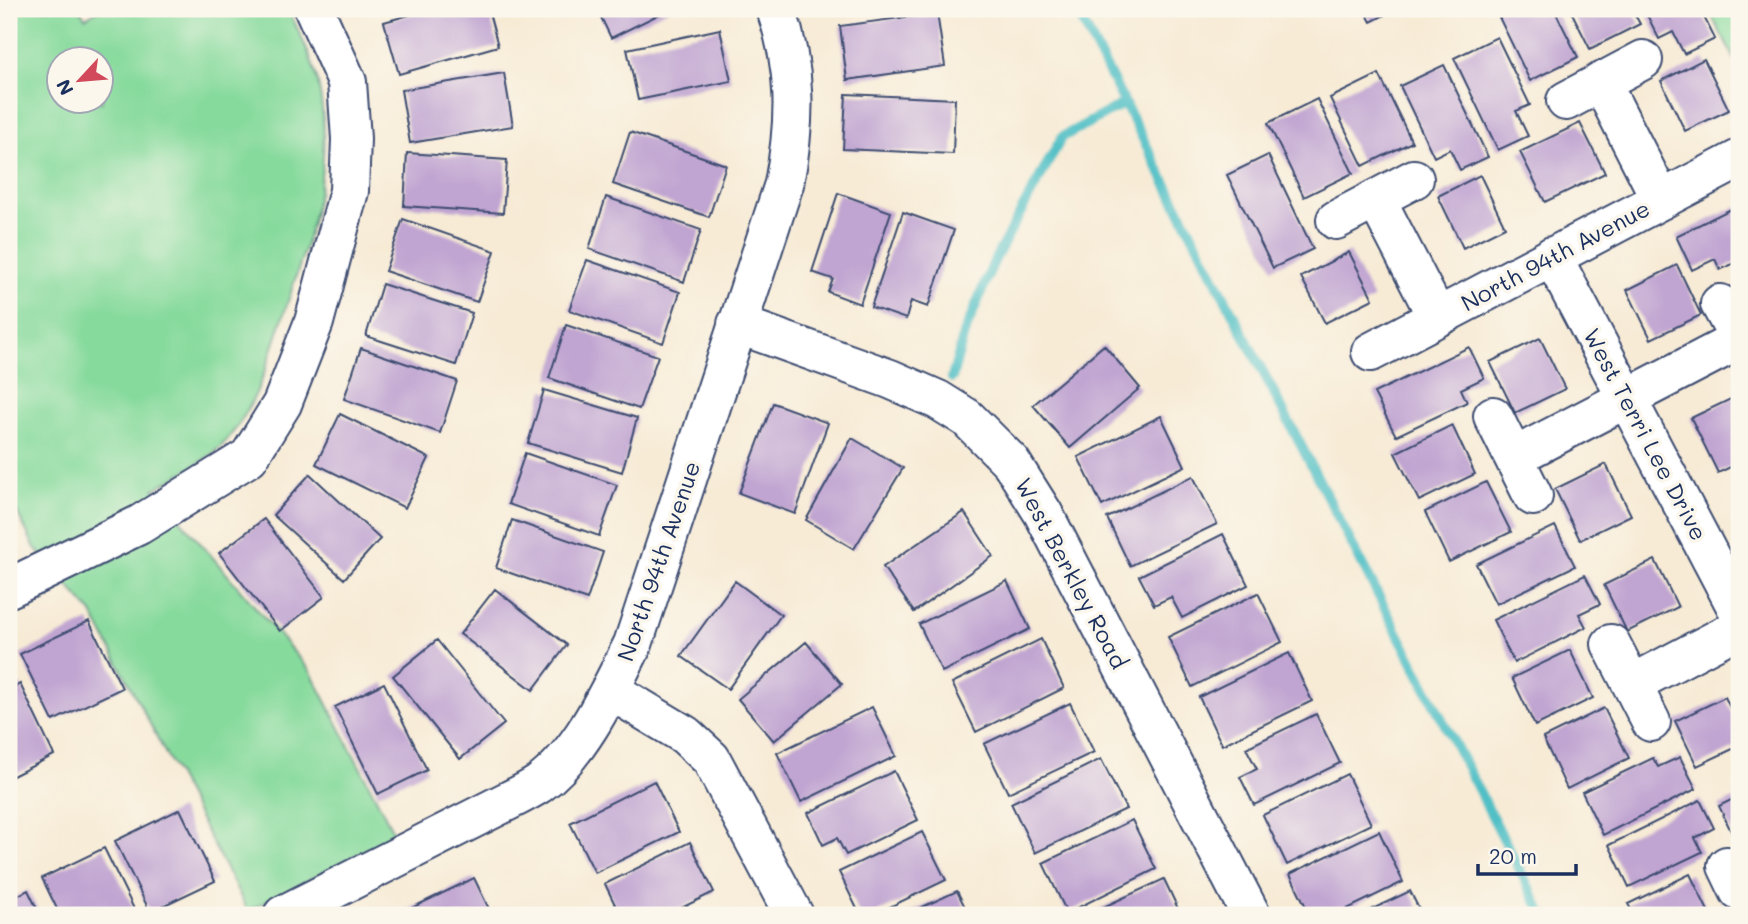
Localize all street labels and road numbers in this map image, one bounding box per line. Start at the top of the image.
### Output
street label: North 94th Avenue [1455,193,1655,317]
street label: West Terri Lee Drive [1577,323,1715,545]
street label: North 94th Avenue [610,457,706,665]
street label: West Berkley Road [1009,472,1135,674]

